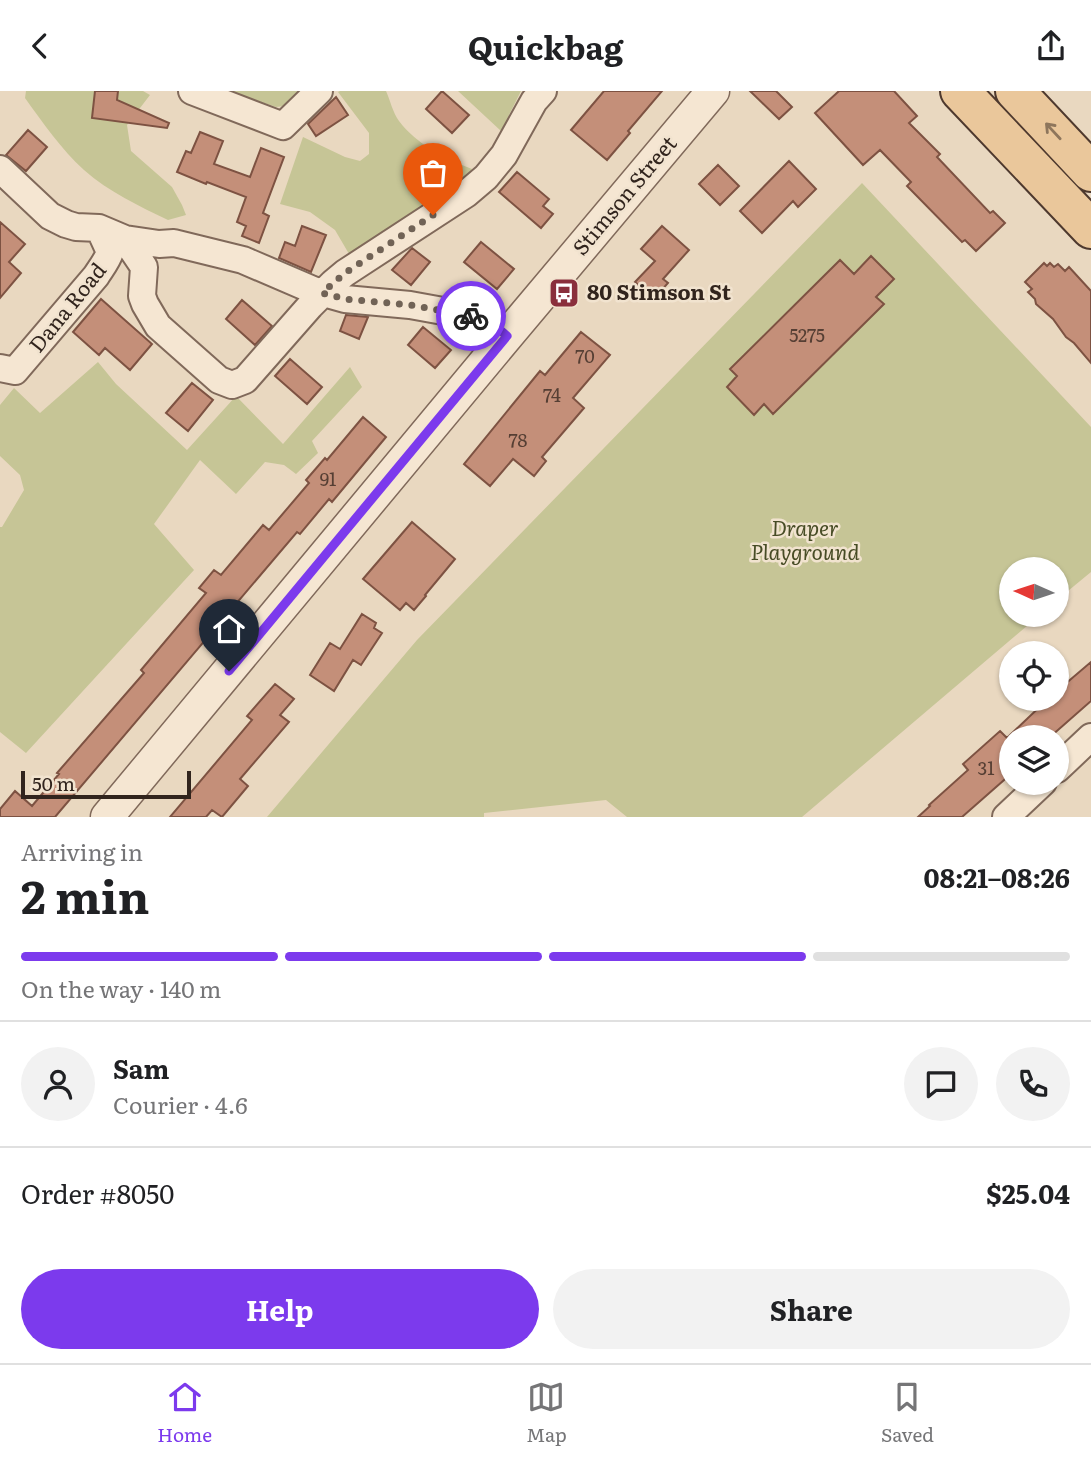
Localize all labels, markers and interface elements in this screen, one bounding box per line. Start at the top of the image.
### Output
text: Quickbag [468,22,623,70]
icon: back [21,27,59,65]
icon: share [1032,27,1070,65]
one-way arrow [1045,122,1061,140]
street label: Stimson Street [564,127,683,261]
pin [403,143,463,215]
icon: bag [414,154,452,192]
street label: Dana Road [20,255,112,358]
place label: 80 Stimson St [587,275,732,306]
bus stop icon: 80 Stimson St [547,276,581,310]
courier [436,281,506,351]
icon: bike [452,297,490,335]
house number: 5275 [789,321,825,348]
house number: 70 [575,342,595,369]
house number: 74 [543,381,561,408]
house number: 78 [508,426,528,453]
house number: 91 [320,465,336,492]
park label: Draper Playground [750,511,860,566]
north arrow [999,557,1069,627]
map controls [999,557,1069,795]
pin [199,599,259,671]
icon: home [210,610,248,648]
button: locate [999,641,1069,711]
button: layers [999,725,1069,795]
house number: 31 [977,754,995,781]
scale bar [21,768,191,800]
text: 50 m [32,769,75,797]
text: Arriving in [21,834,143,868]
text: 08:21–08:26 [924,857,1070,896]
text: 2 min [21,860,150,928]
text: On the way · 140 m [21,971,221,1005]
button: person [21,1047,95,1121]
button: chat [904,1047,978,1121]
button: phone [996,1047,1070,1121]
text: Sam [113,1048,169,1087]
text: Courier · 4.6 [113,1087,248,1121]
text: Order #8050 [21,1173,174,1212]
text: $25.04 [986,1173,1070,1212]
button: Help [21,1269,539,1349]
button: Share [553,1269,1070,1349]
tab: Home [157,1378,212,1448]
tab: Map [526,1378,567,1448]
tab: Saved [881,1378,934,1448]

